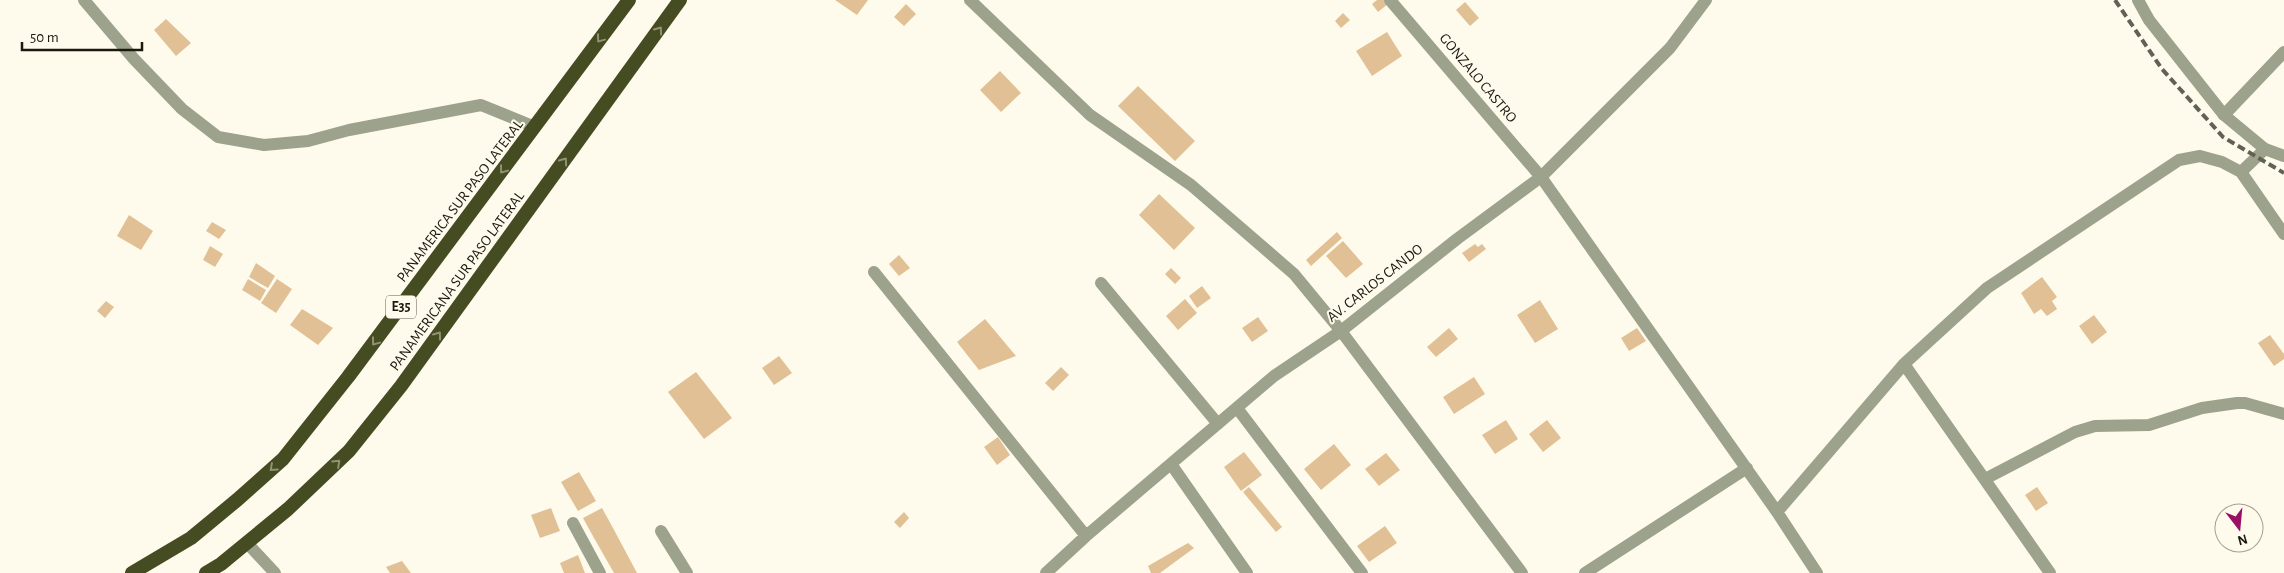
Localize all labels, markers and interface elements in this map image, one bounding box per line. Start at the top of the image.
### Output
scale bar [22,20,142,52]
one-way arrow [653,26,662,35]
text: 50 m [30,30,59,45]
street label: GONZALO CASTRO [1436,30,1520,126]
one-way arrow [597,33,606,43]
street label: PANAMERICA SUR PASO LATERAL [394,117,526,285]
one-way arrow [558,157,567,167]
one-way arrow [501,164,509,173]
street label: PANAMERICANA SUR PASO LATERAL [387,188,527,373]
street label: AV. CARLOS CANDO [1324,241,1426,325]
road number: E35 [386,296,416,318]
one-way arrow [432,332,440,341]
one-way arrow [372,336,381,346]
one-way arrow [331,460,340,469]
one-way arrow [269,462,278,471]
north arrow [2214,503,2264,553]
text: N [2236,531,2249,548]

